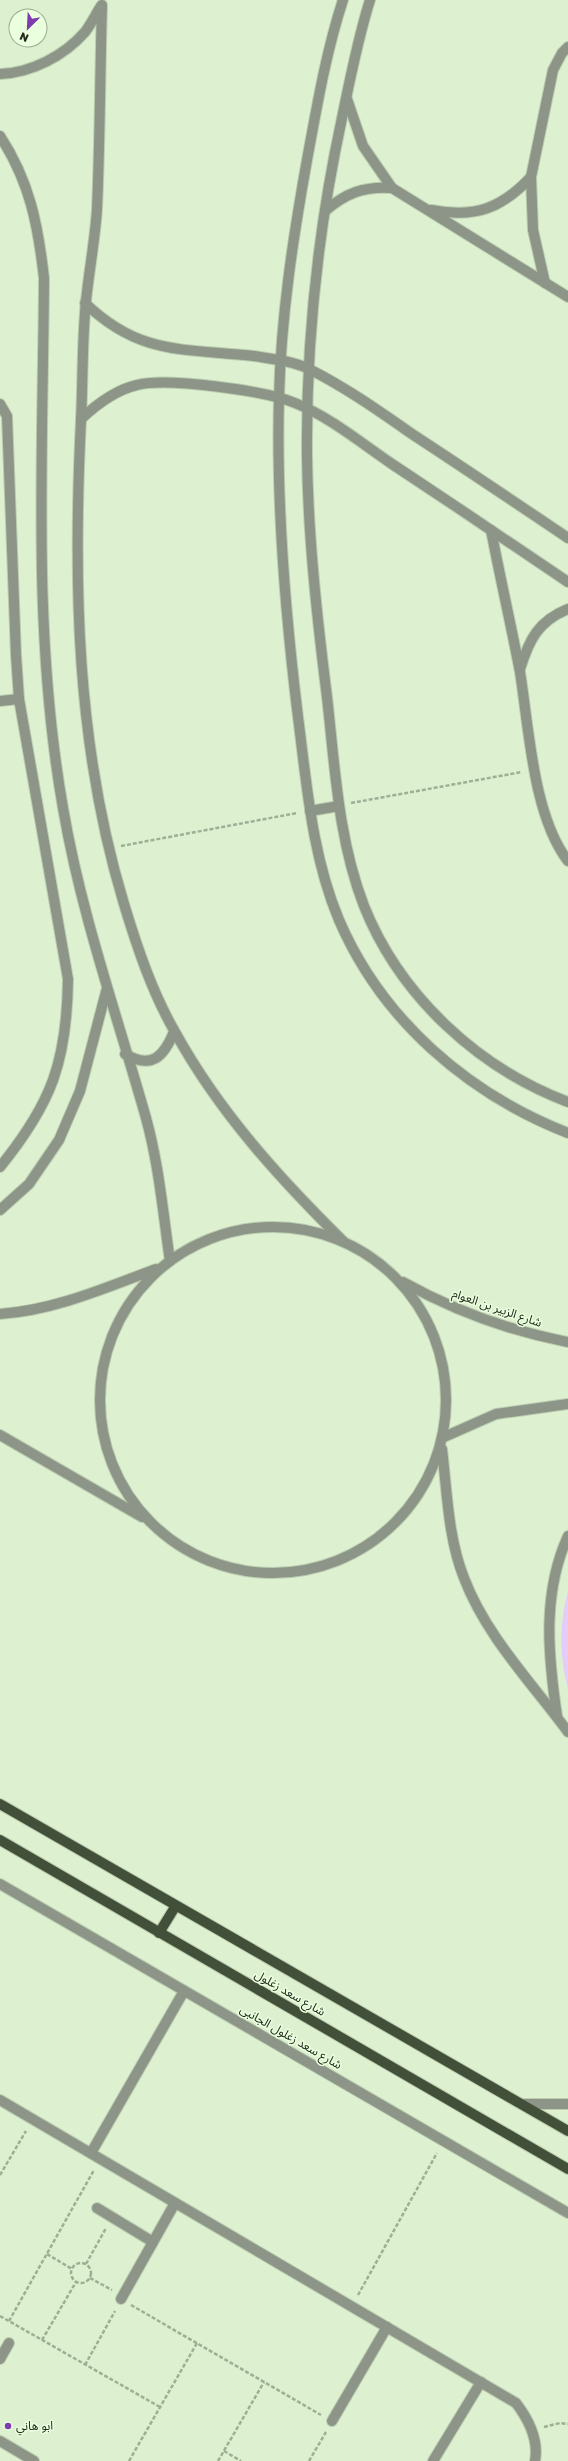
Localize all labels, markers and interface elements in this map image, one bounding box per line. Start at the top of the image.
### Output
north arrow [8,8,48,48]
text: N [17,30,30,45]
street label: شارع الزبير بن العوام [450,1285,544,1332]
street label: شارع سعد زغلول [251,1966,328,2021]
street label: شارع سعد زغلول الجانبى [237,2001,345,2074]
place label: ابو هاني [16,2418,53,2436]
marker: ابو هاني [3,2421,13,2431]

